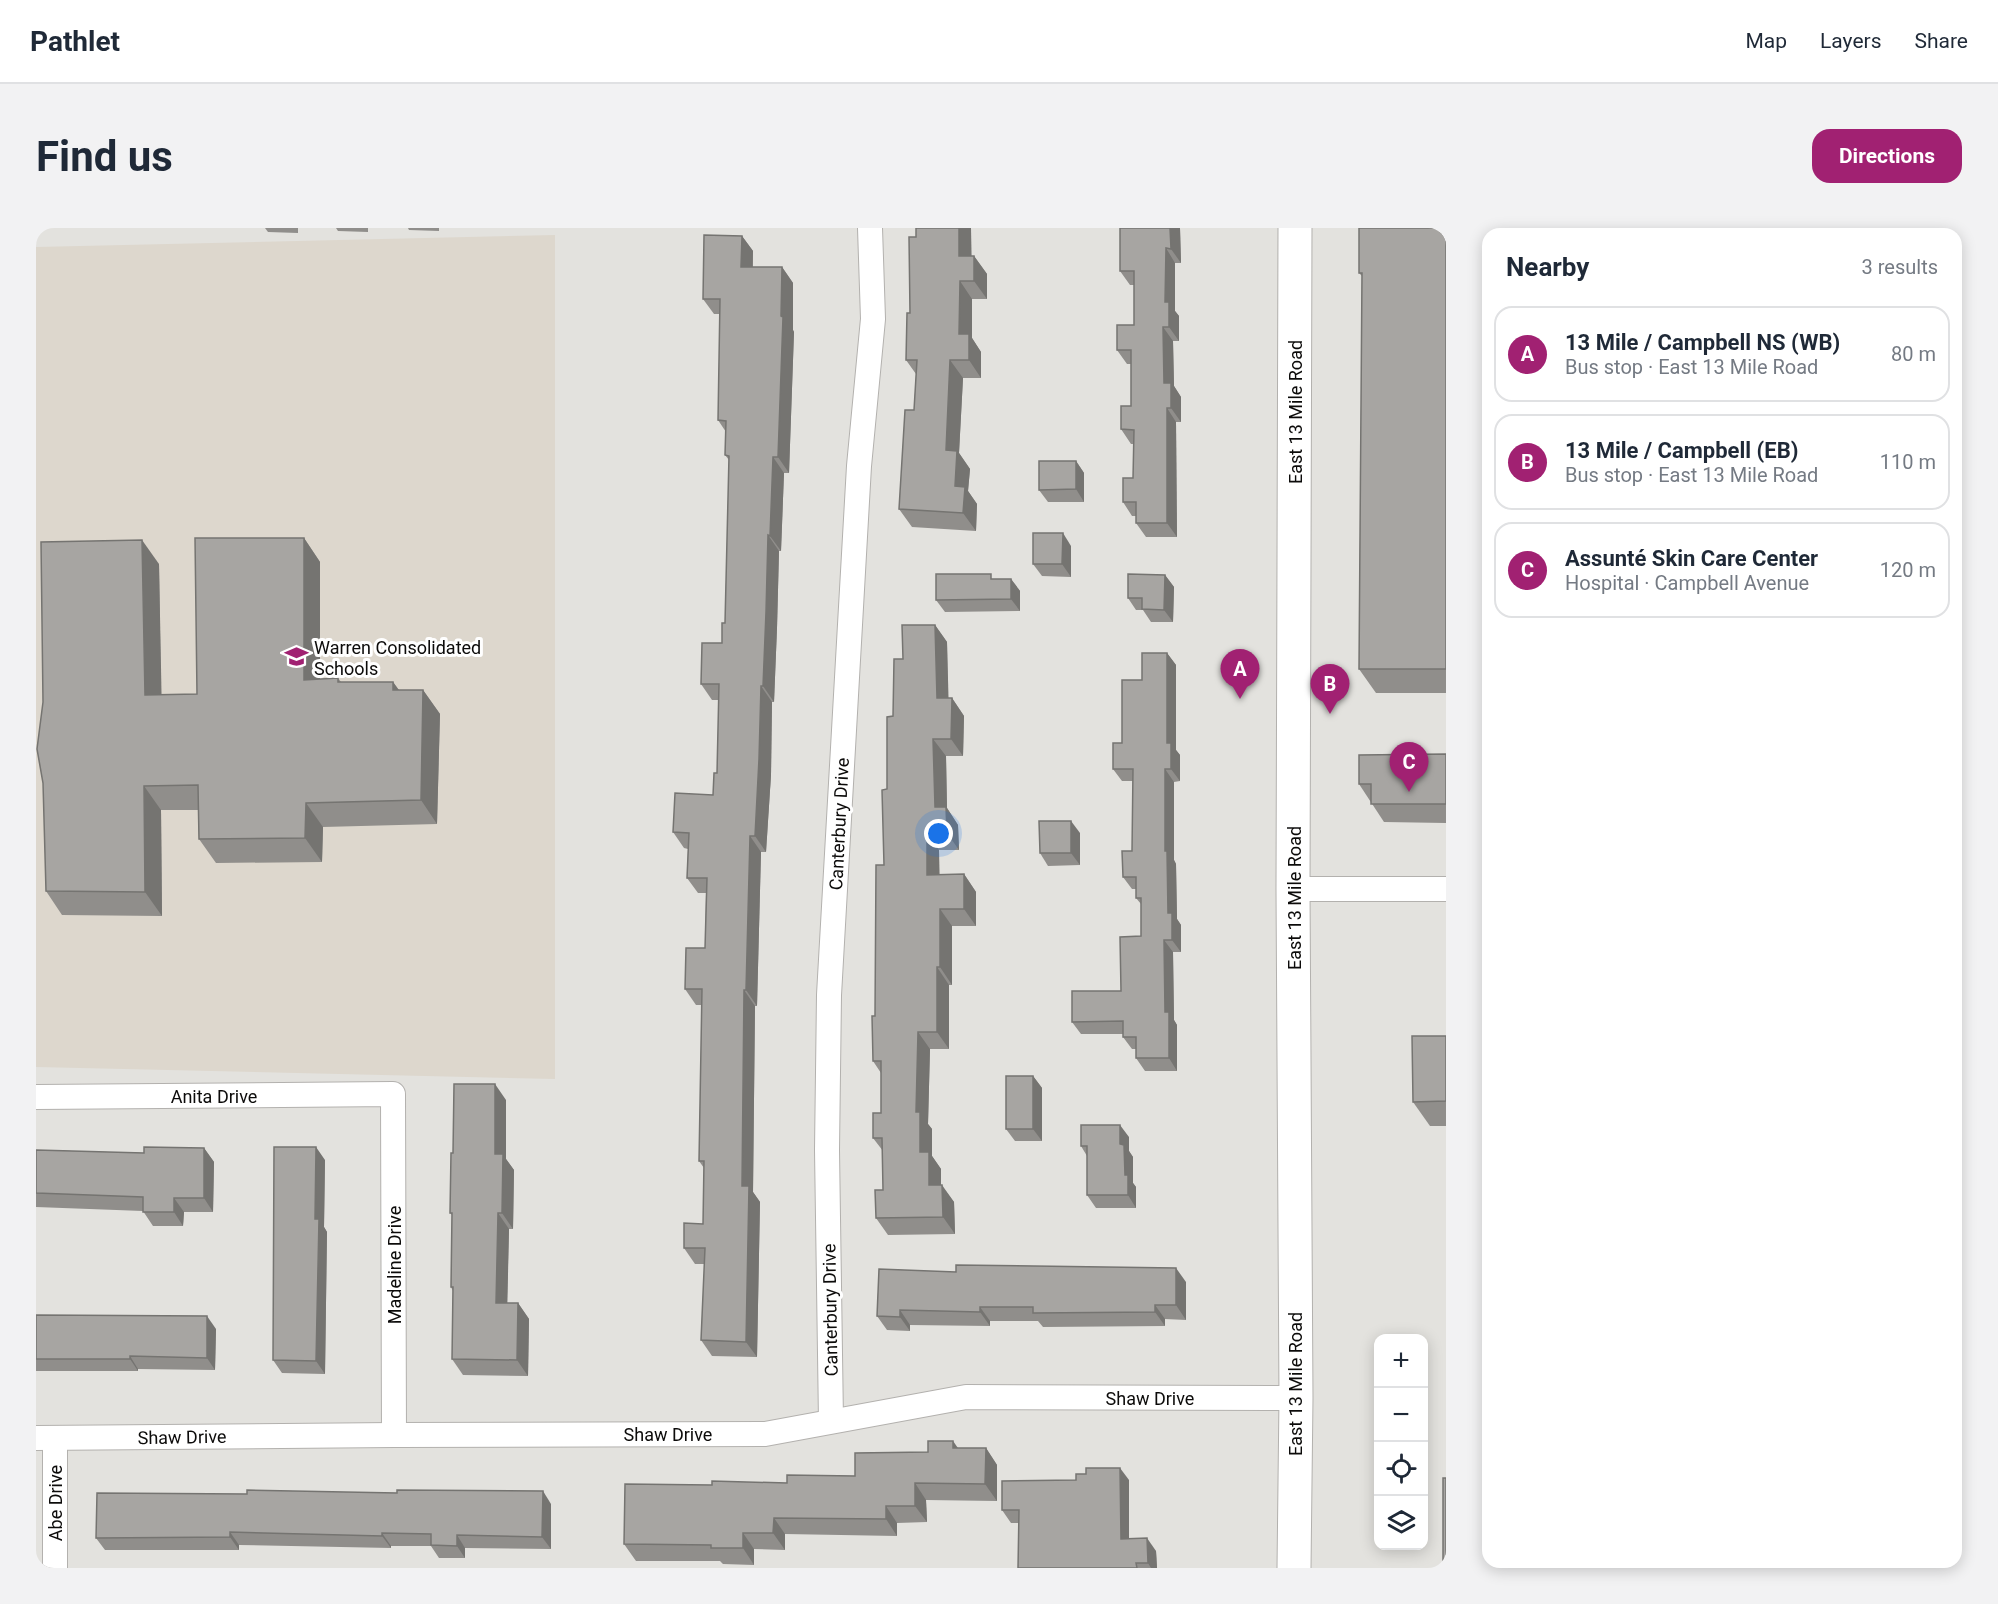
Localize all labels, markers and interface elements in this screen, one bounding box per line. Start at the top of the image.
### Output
text: Pathlet [30,25,120,58]
text: Map [1745,29,1787,53]
text: Layers [1820,29,1881,53]
text: Share [1914,29,1968,53]
button: Directions [1812,129,1962,183]
text: Find us [36,132,173,181]
text: Nearby [1506,252,1589,282]
text: 3 results [1862,255,1938,279]
text: 13 Mile / Campbell NS (WB) [1565,330,1840,355]
street label: East 13 Mile Road [1285,340,1306,484]
text: A [1521,342,1534,366]
text: 80 m [1891,342,1936,366]
text: Bus stop · East 13 Mile Road [1565,355,1818,379]
text: 13 Mile / Campbell (EB) [1565,438,1798,463]
text: B [1521,450,1534,474]
text: 110 m [1880,450,1936,474]
text: Bus stop · East 13 Mile Road [1565,463,1818,487]
text: Assunté Skin Care Center [1565,546,1818,571]
text: C [1521,558,1534,582]
text: 120 m [1880,558,1936,582]
text: Hospital · Campbell Avenue [1565,571,1809,595]
place label: Warren Consolidated Schools [314,637,481,679]
school or university icon: Warren Consolidated Schools [283,644,309,670]
pin: A [1220,650,1260,699]
pin: B [1310,664,1350,714]
pin: C [1390,742,1428,792]
street label: Canterbury Drive [825,757,853,891]
your location [924,819,953,848]
street label: East 13 Mile Road [1284,826,1305,970]
street label: Anita Drive [171,1086,257,1107]
street label: Madeline Drive [384,1206,405,1324]
street label: Canterbury Drive [818,1243,842,1377]
street label: East 13 Mile Road [1285,1312,1306,1456]
map controls [1374,1334,1428,1550]
button: + [1374,1334,1428,1388]
street label: Shaw Drive [1106,1388,1194,1409]
button: − [1374,1388,1428,1442]
street label: Shaw Drive [624,1424,712,1445]
street label: Shaw Drive [137,1426,227,1448]
button: locate [1374,1442,1428,1496]
street label: Abe Drive [45,1465,66,1541]
button: layers [1374,1496,1428,1550]

